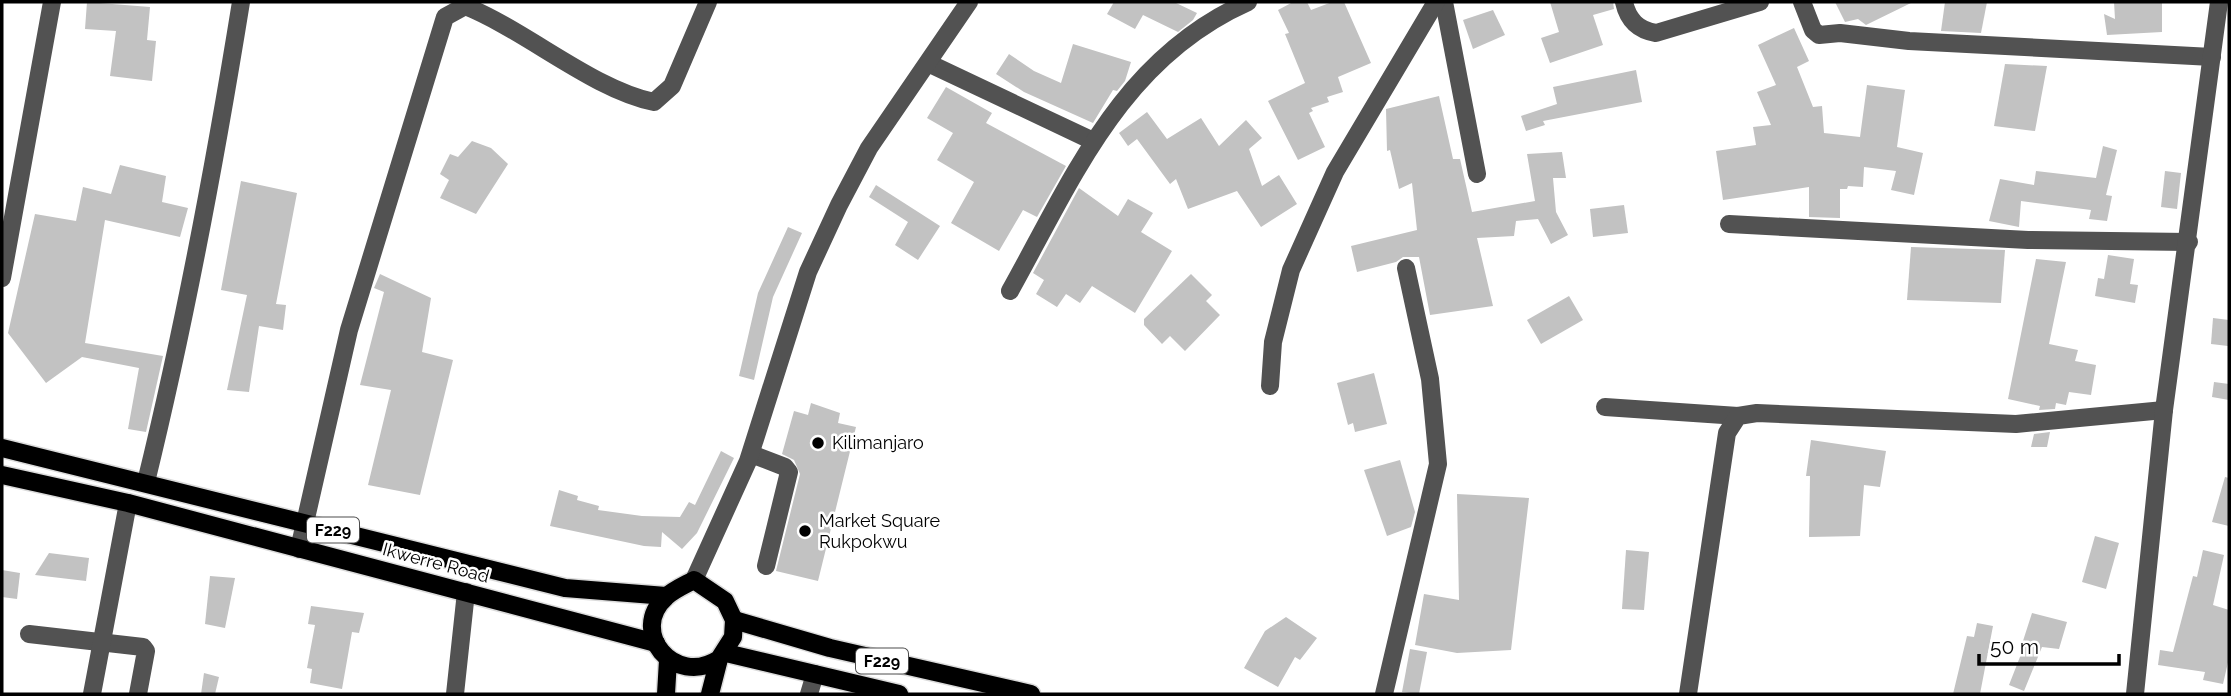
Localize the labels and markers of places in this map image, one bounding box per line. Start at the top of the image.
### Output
place label: Kilimanjaro [832,432,924,453]
marker: Kilimanjaro [810,435,826,451]
place label: Market Square Rukpokwu [819,510,941,552]
marker: Market Square Rukpokwu [797,523,813,539]

